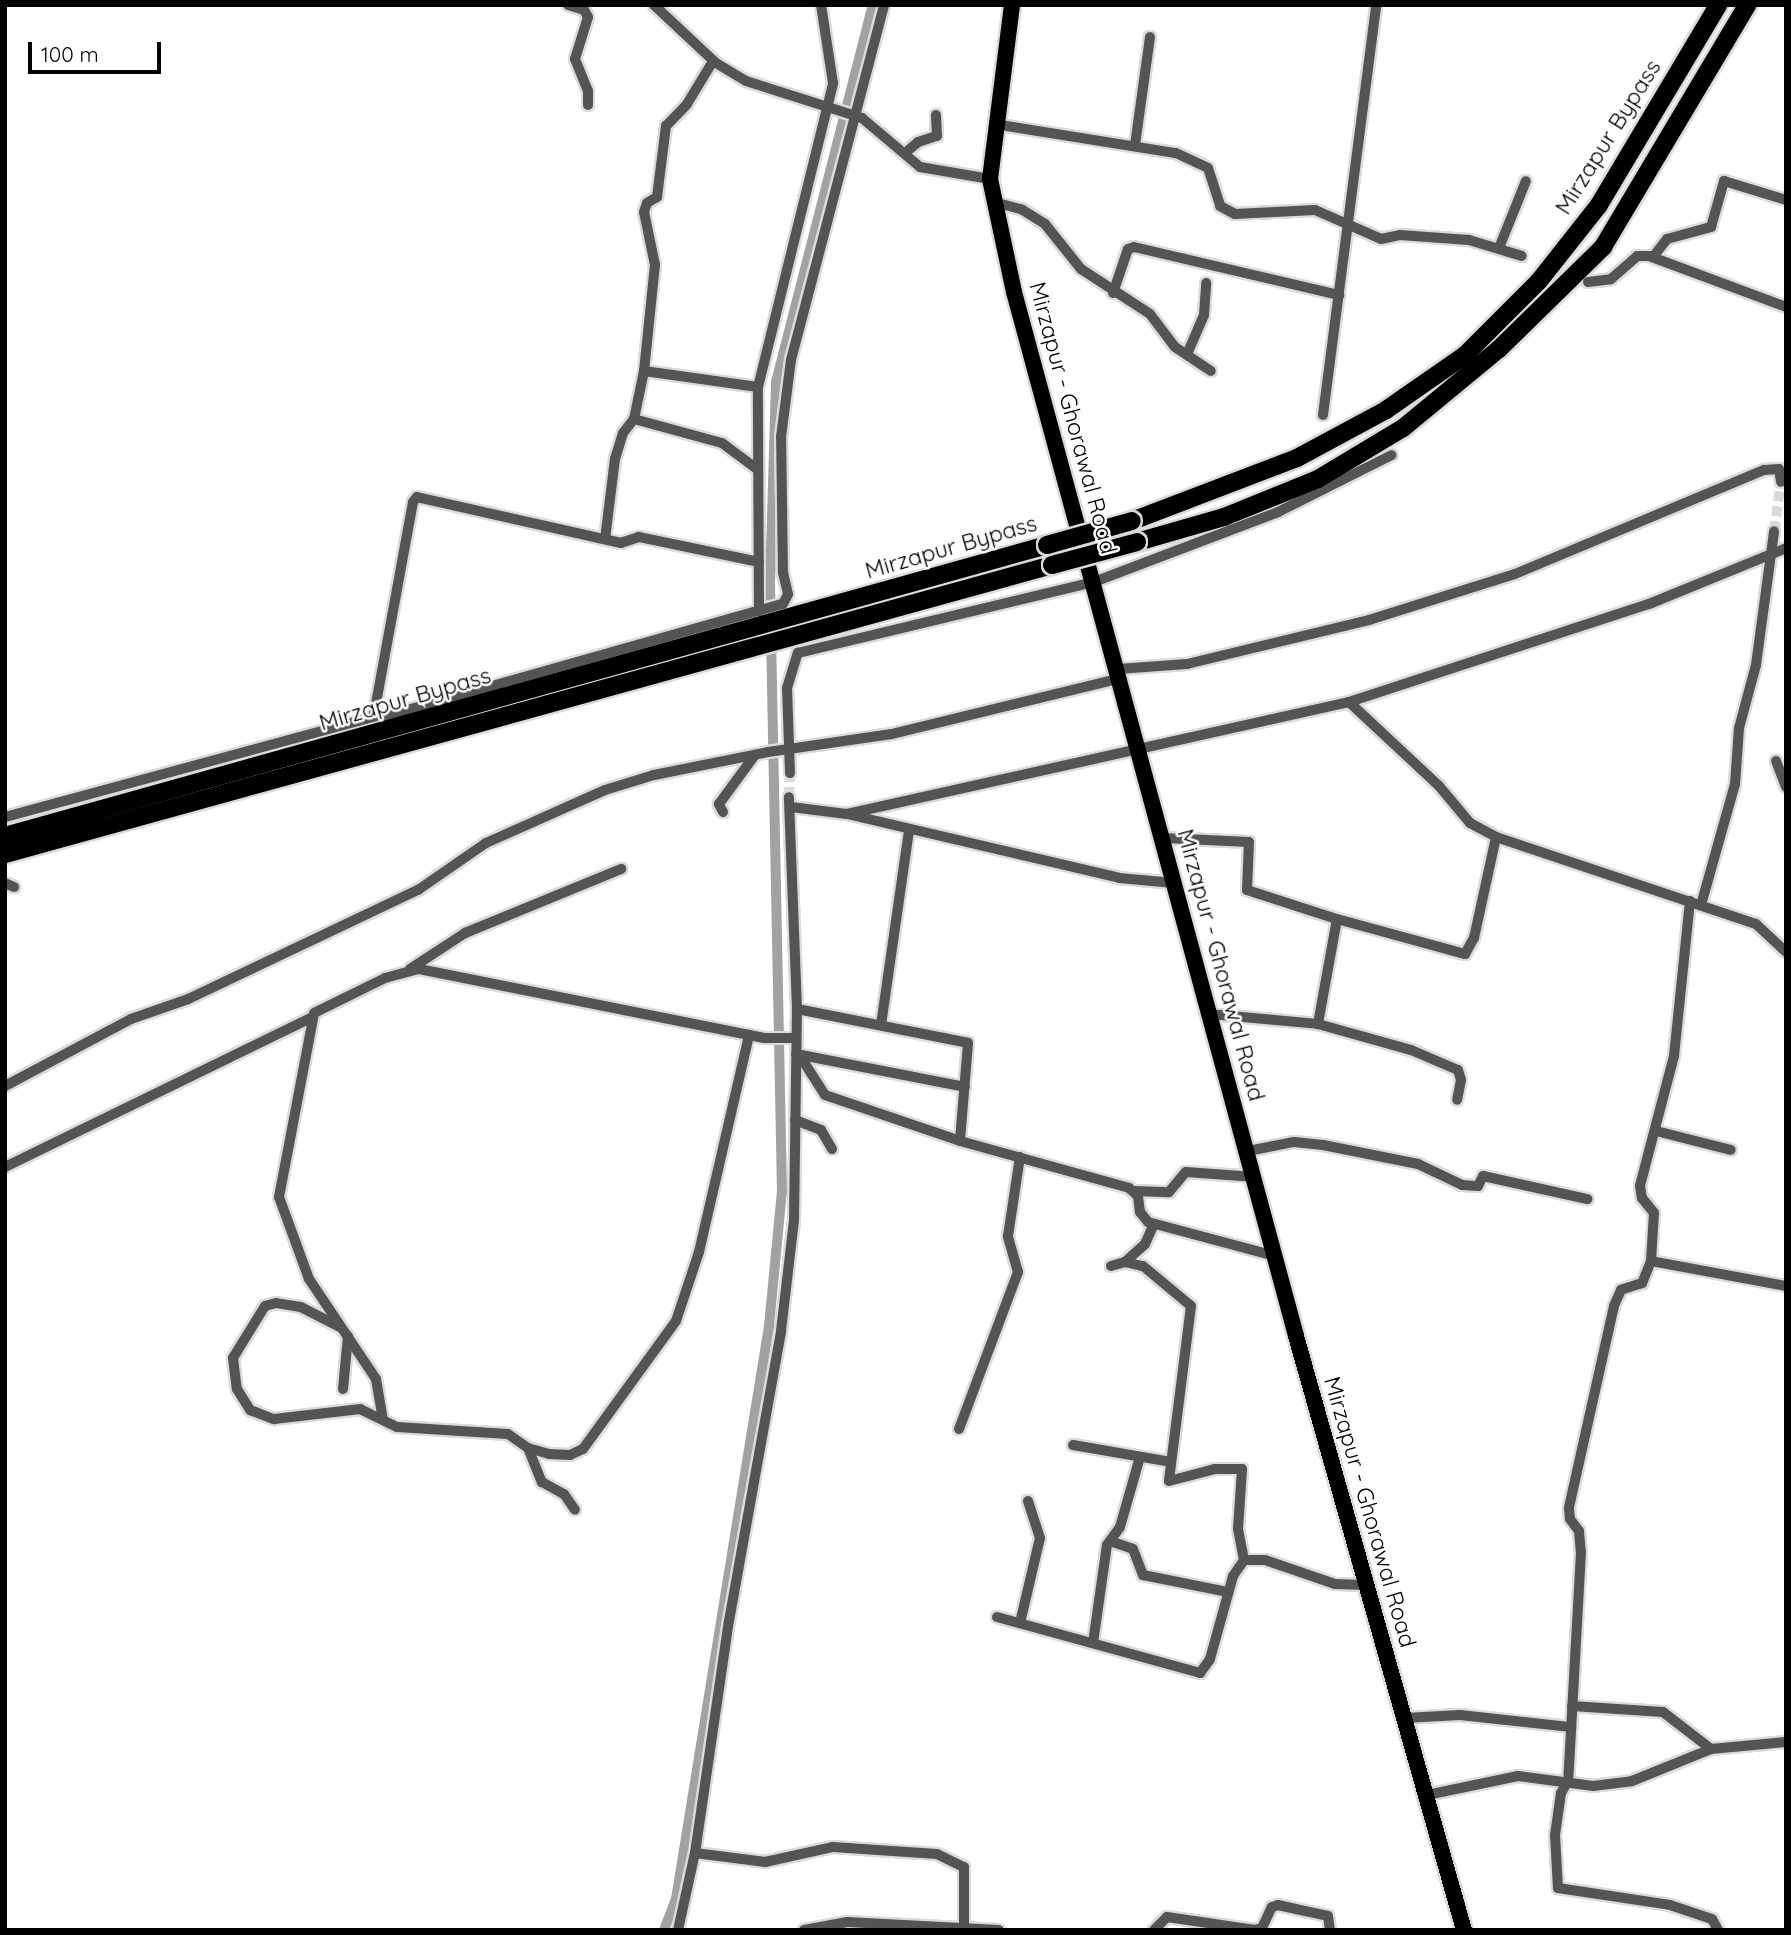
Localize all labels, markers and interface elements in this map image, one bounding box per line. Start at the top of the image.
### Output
scale bar [32,28,164,72]
text: 100 m [41,41,99,67]
street label: Mirzapur Bypass [1549,54,1667,220]
street label: Mirzapur - Ghorawal Road [1023,279,1123,557]
street label: Mirzapur Bypass [862,509,1040,585]
street label: Mirzapur Bypass [316,661,494,737]
street label: Mirzapur - Ghorawal Road [1171,826,1271,1104]
street label: Mirzapur - Ghorawal Road [1318,1373,1422,1651]

